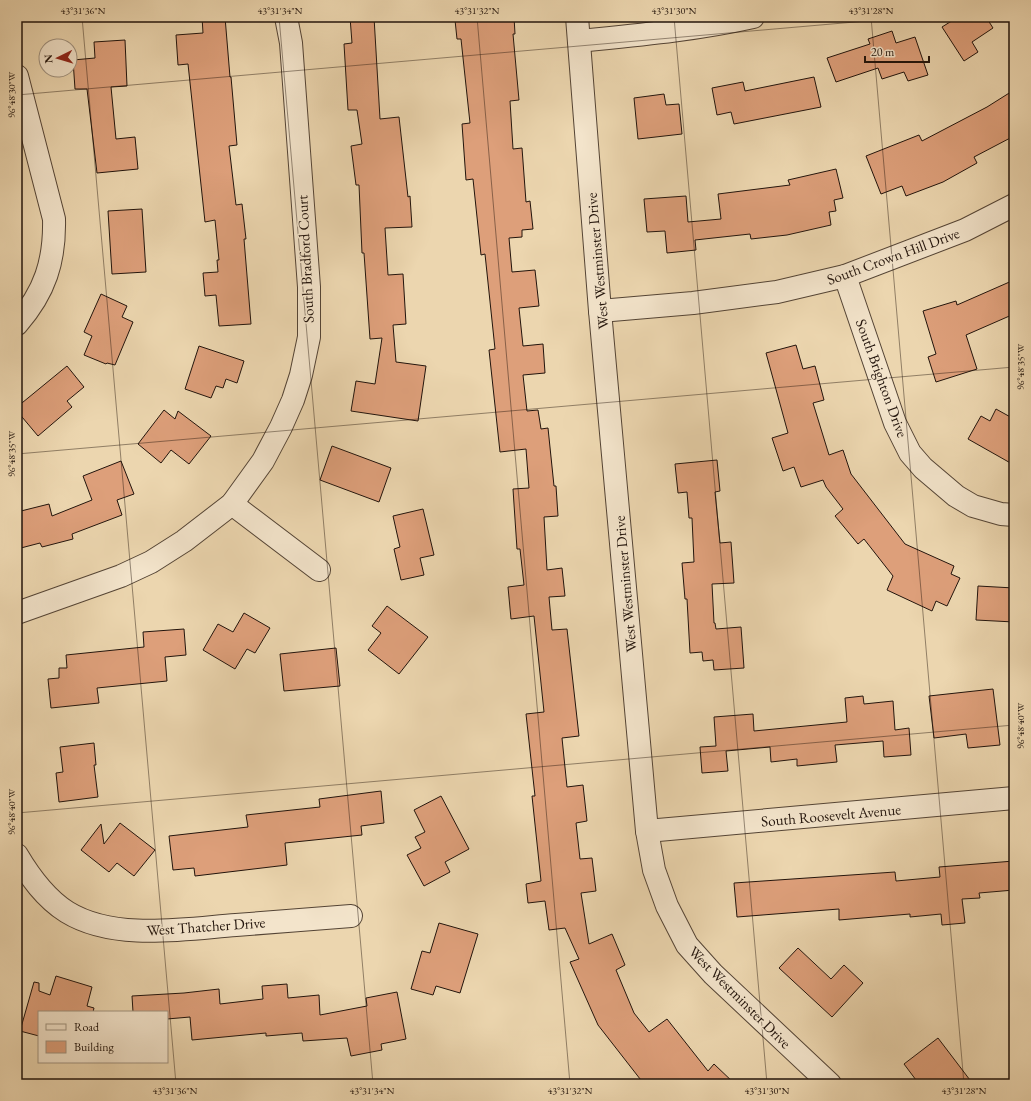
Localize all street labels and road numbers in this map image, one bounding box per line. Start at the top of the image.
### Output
street label: West Westminster Drive [582,192,612,330]
street label: South Bradford Court [292,194,318,324]
street label: South Crown Hill Drive [824,223,962,289]
street label: South Brighton Drive [852,316,912,440]
street label: West Westminster Drive [610,515,640,653]
street label: South Roosevelt Avenue [760,799,902,831]
street label: West Thatcher Drive [146,912,266,940]
street label: West Westminster Drive [685,942,795,1052]

